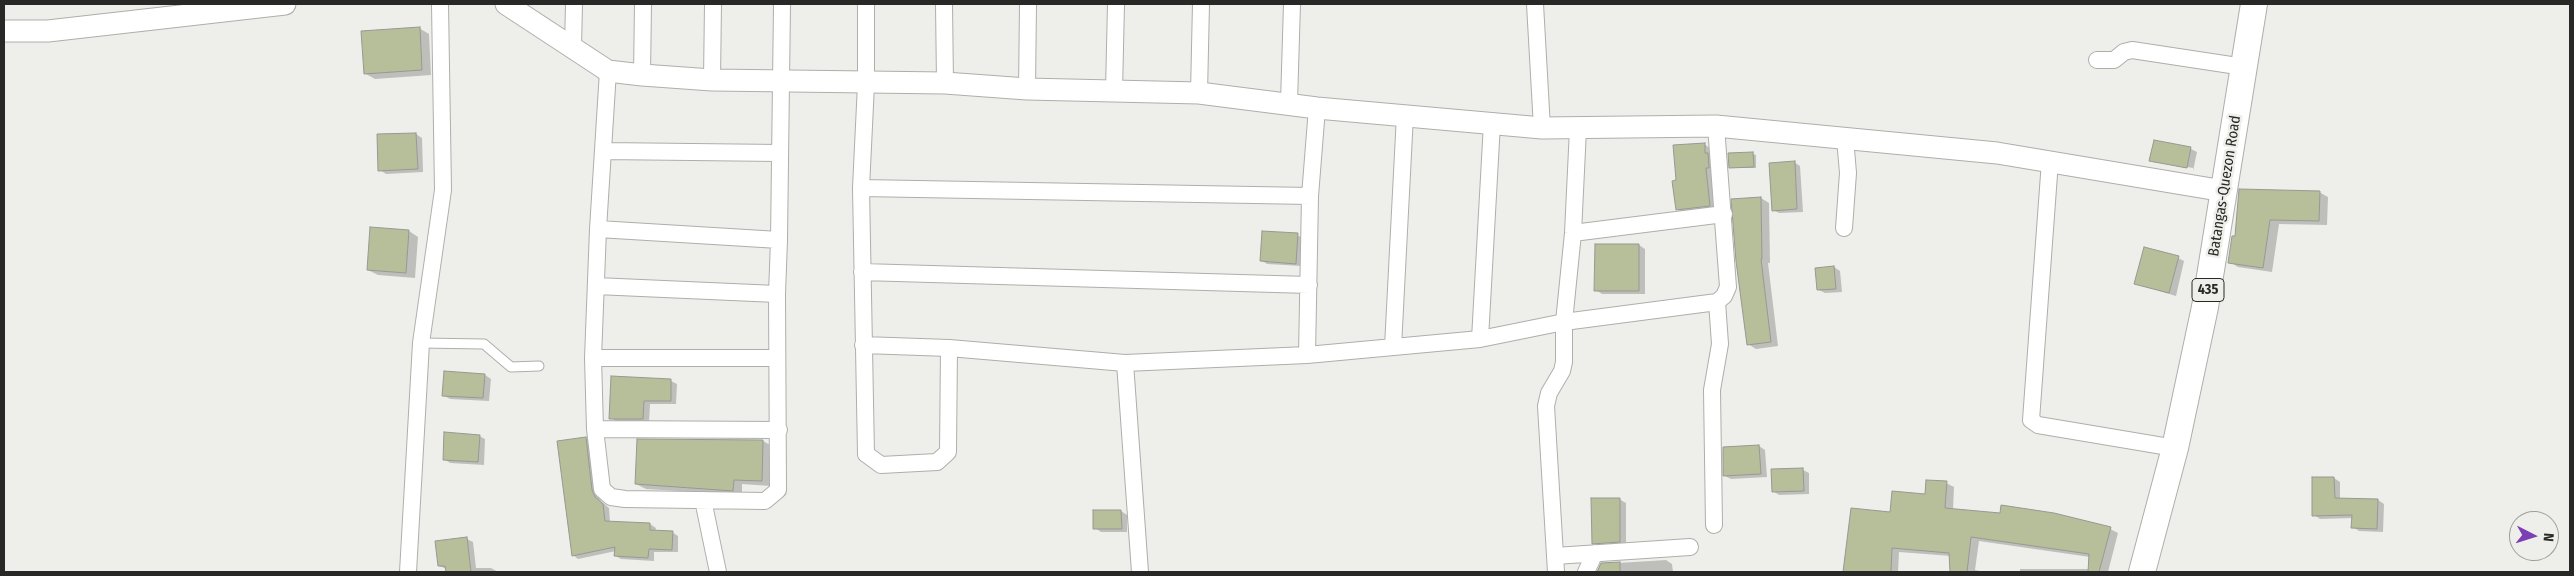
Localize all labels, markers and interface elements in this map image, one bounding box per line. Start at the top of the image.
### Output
street label: Batangas-Quezon Road [2205,114,2245,258]
road number: 435 [2192,278,2224,302]
north arrow [2509,511,2559,561]
text: N [2540,532,2557,542]

